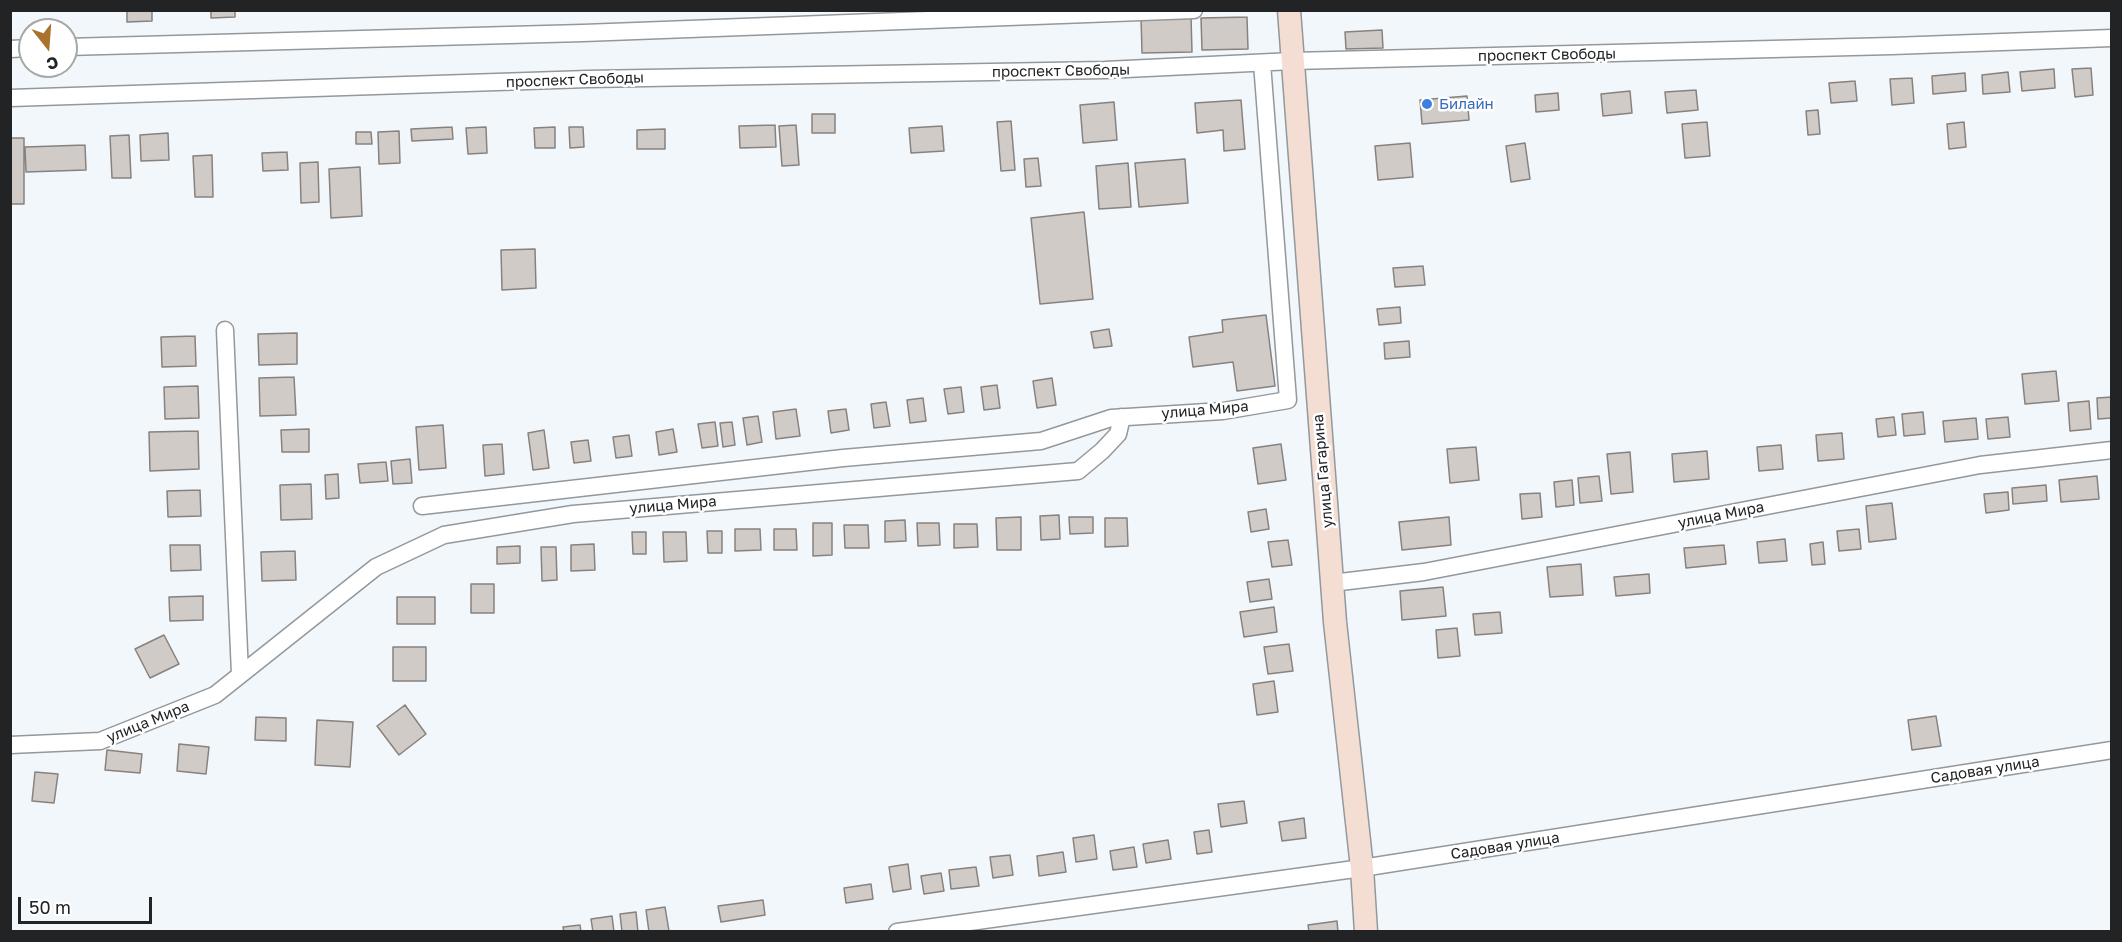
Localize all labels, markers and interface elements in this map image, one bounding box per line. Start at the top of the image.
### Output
north arrow [18,18,78,78]
street label: проспект Свободы [1478,45,1616,65]
text: С [44,52,61,75]
street label: проспект Свободы [992,61,1130,81]
street label: проспект Свободы [506,69,644,91]
place label: Билайн [1439,95,1494,113]
marker: Билайн [1420,97,1434,111]
street label: улица Мира [1161,397,1249,423]
street label: улица Гагарина [1309,413,1337,529]
street label: улица Мира [629,492,717,518]
street label: улица Мира [1676,498,1766,532]
street label: улица Мира [104,697,192,747]
street label: Садовая улица [1929,753,2041,787]
street label: Садовая улица [1449,829,1561,863]
scale bar [21,885,154,923]
text: 50 m [29,896,71,918]

